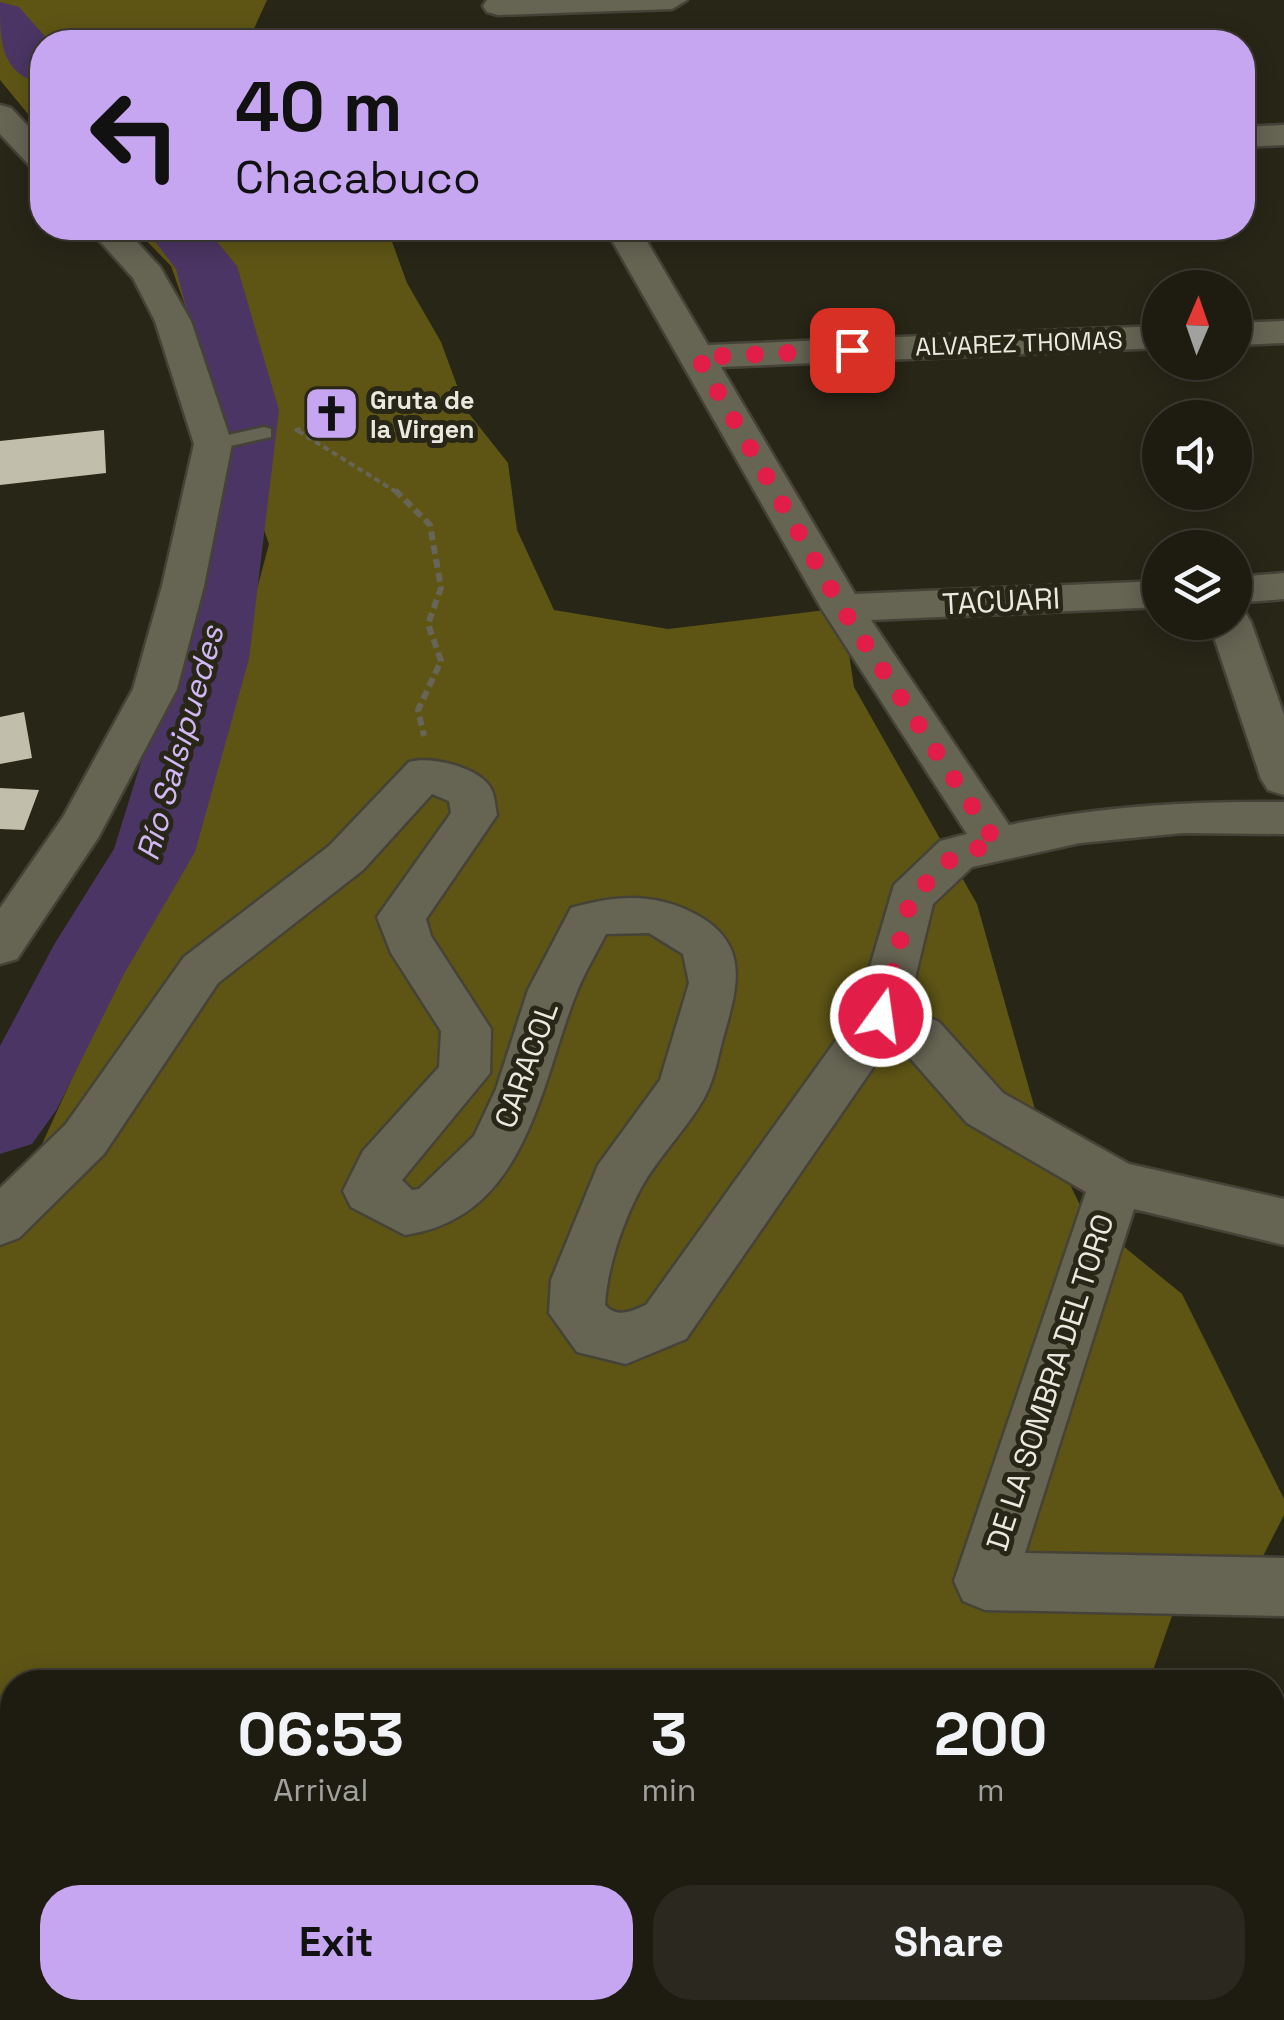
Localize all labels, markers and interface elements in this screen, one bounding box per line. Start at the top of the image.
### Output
text: 40 m [235,62,402,151]
icon: left [70,70,200,200]
text: Chacabuco [235,149,481,206]
north arrow [1142,270,1252,380]
map controls [1142,270,1252,640]
pin [810,308,895,393]
icon: arrive [825,323,880,378]
street label: ALVAREZ THOMAS [915,323,1123,363]
church icon: Gruta de la Virgen [301,384,361,444]
place label: Gruta de la Virgen [370,384,474,445]
button: sound [1142,400,1252,510]
button: layers [1142,530,1252,640]
street label: TACUARI [941,578,1061,624]
water label: Río Salsipuedes [127,620,233,865]
position arrow [829,964,933,1068]
street label: CARACOL [485,997,567,1133]
street label: DE LA SOMBRA DEL TORO [977,1209,1123,1555]
text: 06:53 [238,1696,404,1773]
text: 3 [651,1696,687,1773]
text: 200 [934,1696,1047,1773]
text: Arrival [273,1770,368,1810]
text: min [641,1770,696,1810]
text: m [977,1770,1004,1810]
button: Exit [40,1885,633,2000]
button: Share [653,1885,1245,2000]

